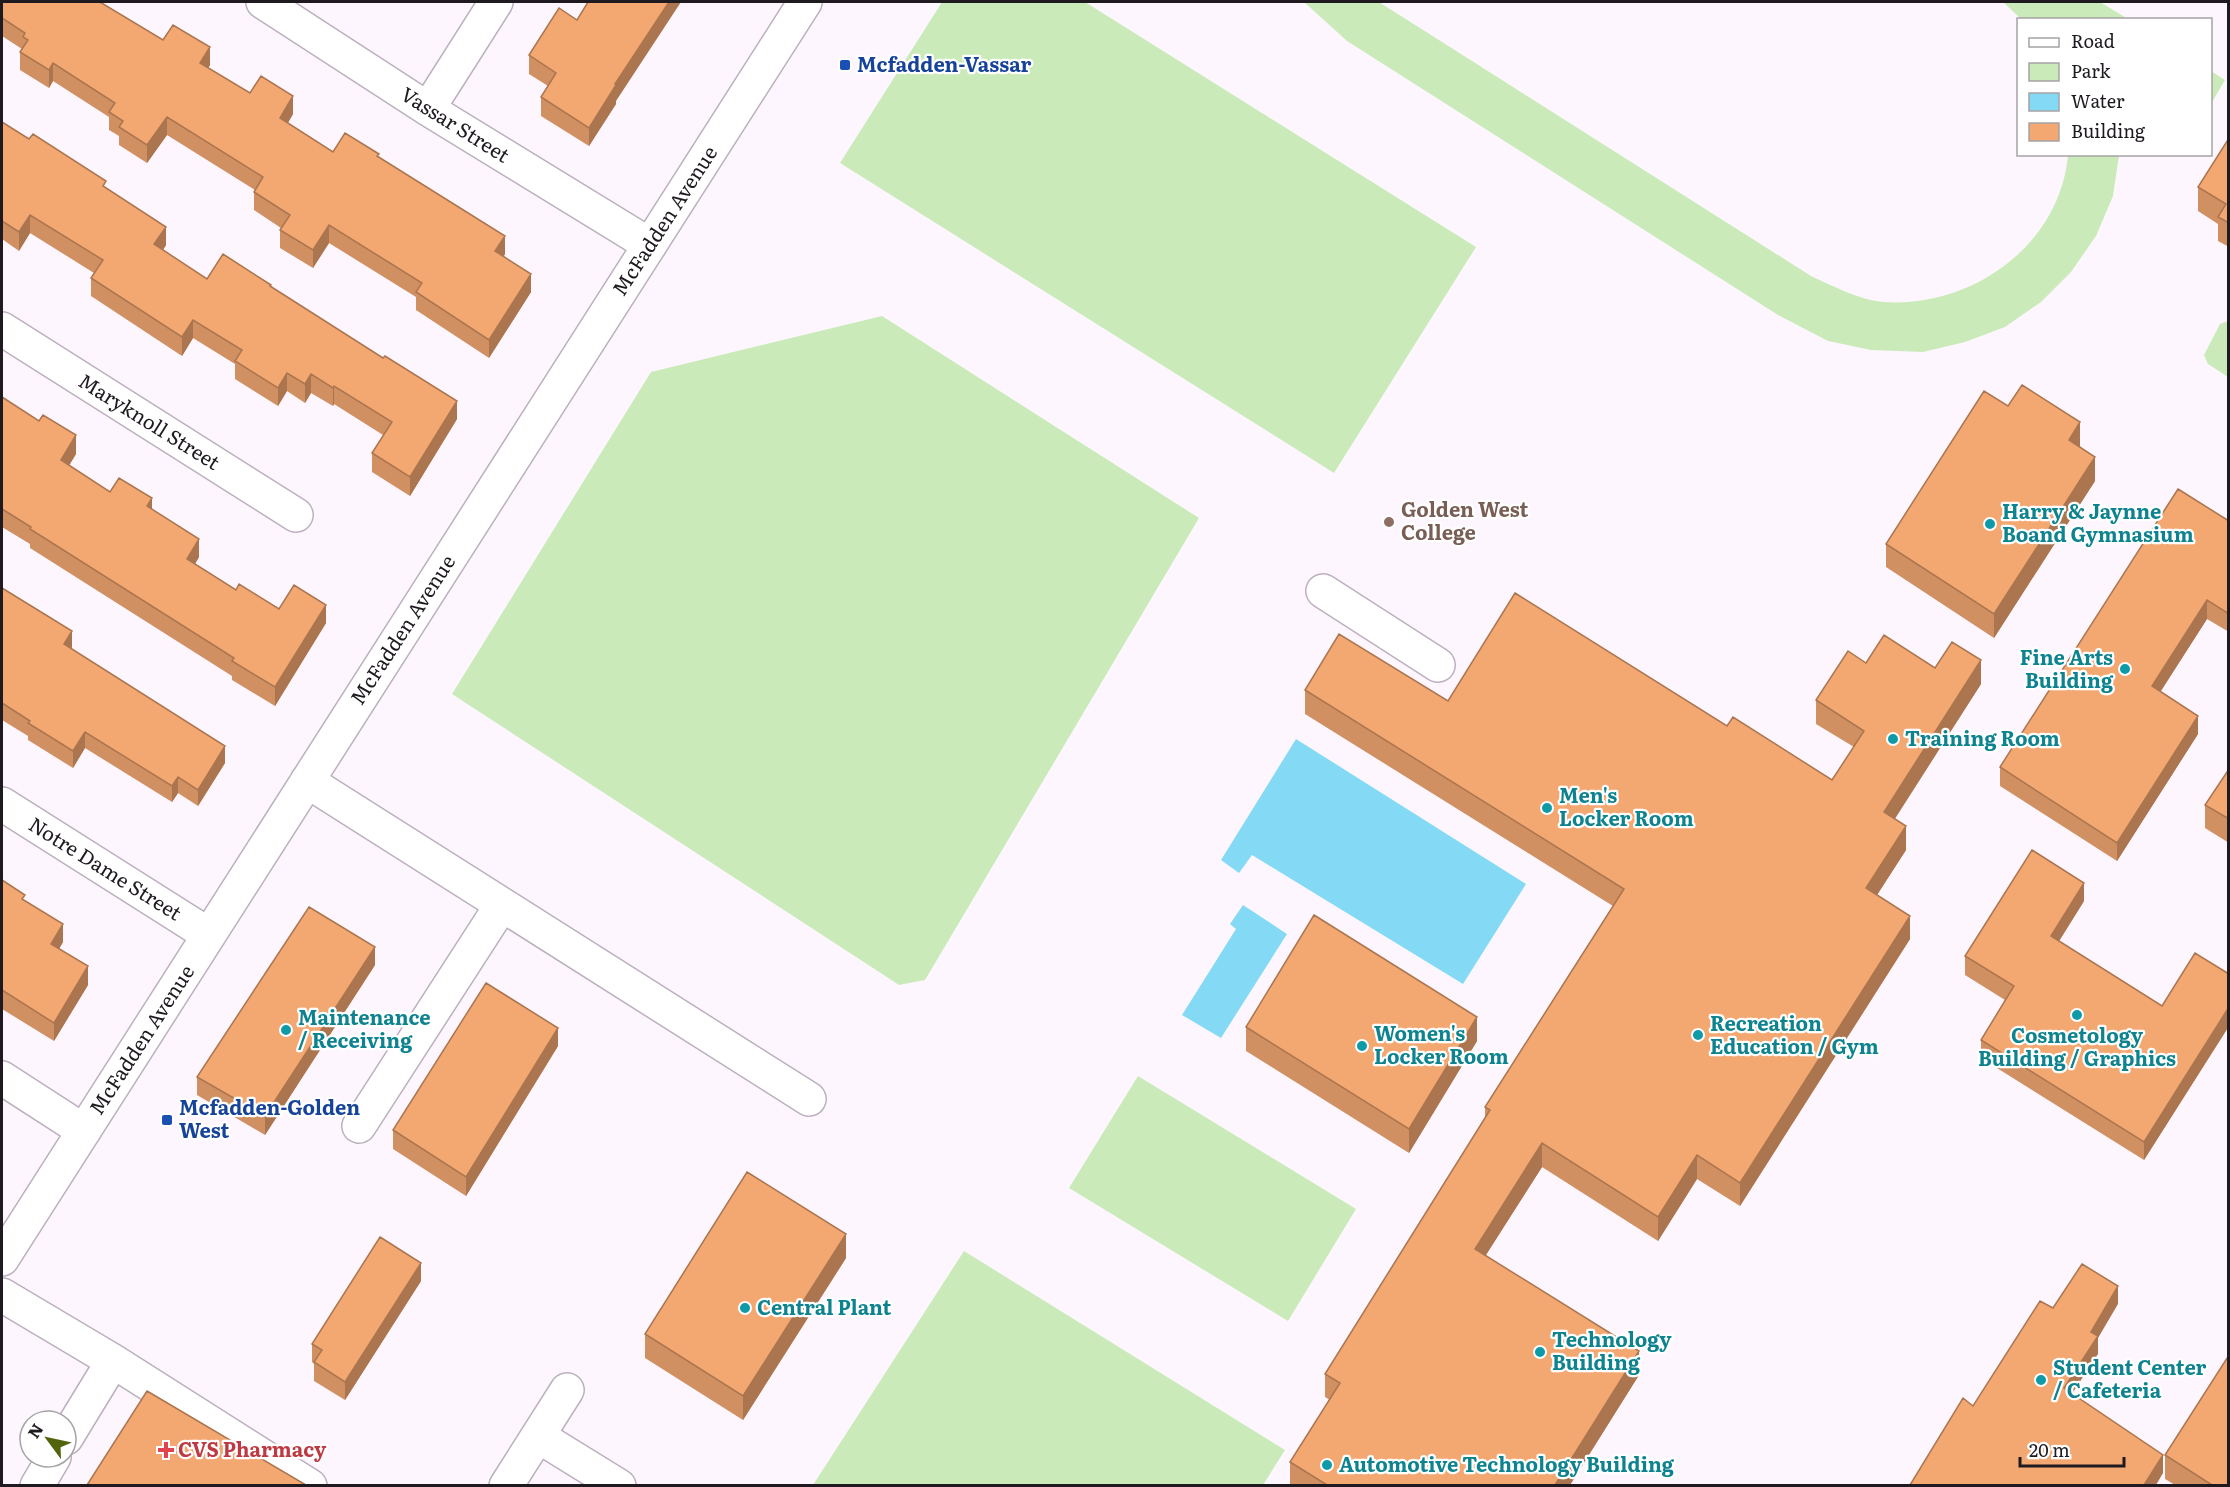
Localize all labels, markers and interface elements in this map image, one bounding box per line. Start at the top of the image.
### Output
legend [2017,18,2212,156]
text: Road [2071,27,2115,54]
place label: Mcfadden-Vassar [857,48,1032,78]
text: Park [2071,57,2112,84]
marker: Mcfadden-Vassar [838,58,852,72]
street label: Vassar Street [396,78,516,169]
text: Water [2071,87,2125,114]
text: Building [2071,117,2146,144]
street label: McFadden Avenue [603,139,723,301]
street label: Maryknoll Street [73,365,227,476]
place label: Golden West College [1401,493,1528,546]
place label: Harry & Jaynne Boand Gymnasium [2002,495,2194,548]
marker: Golden West College [1382,515,1396,529]
marker: Harry & Jaynne Boand Gymnasium [1983,517,1997,531]
street label: McFadden Avenue [341,548,461,710]
place label: Fine Arts Building [2020,641,2114,694]
marker: Fine Arts Building [2118,662,2132,676]
place label: Training Room [1905,722,2060,752]
marker: Training Room [1886,732,1900,746]
place label: Men's Locker Room [1559,779,1694,832]
marker: Men's Locker Room [1540,801,1554,815]
street label: Notre Dame Street [24,808,188,926]
street label: McFadden Avenue [80,958,200,1120]
place label: Maintenance / Receiving [298,1001,431,1054]
place label: Recreation Education / Gym [1710,1007,1879,1060]
marker: Cosmetology Building / Graphics [2070,1008,2084,1022]
place label: Women's Locker Room [1374,1017,1509,1070]
place label: Cosmetology Building / Graphics [1978,1019,2176,1072]
marker: Maintenance / Receiving [279,1023,293,1037]
marker: Recreation Education / Gym [1691,1028,1705,1042]
marker: Women's Locker Room [1355,1039,1369,1053]
place label: Mcfadden-Golden West [179,1091,360,1144]
marker: Mcfadden-Golden West [160,1113,174,1127]
place label: Central Plant [757,1291,891,1321]
marker: Central Plant [738,1301,752,1315]
place label: Technology Building [1552,1323,1672,1376]
marker: Technology Building [1533,1345,1547,1359]
place label: Student Center / Cafeteria [2053,1351,2207,1404]
marker: Student Center / Cafeteria [2034,1373,2048,1387]
north arrow [18,1409,78,1469]
text: N [21,1418,48,1442]
scale bar [2020,1430,2124,1468]
place label: CVS Pharmacy [178,1433,327,1463]
text: 20 m [2029,1436,2070,1463]
marker: CVS Pharmacy [159,1443,173,1457]
place label: Automotive Technology Building [1339,1448,1675,1478]
marker: Automotive Technology Building [1320,1458,1334,1472]

